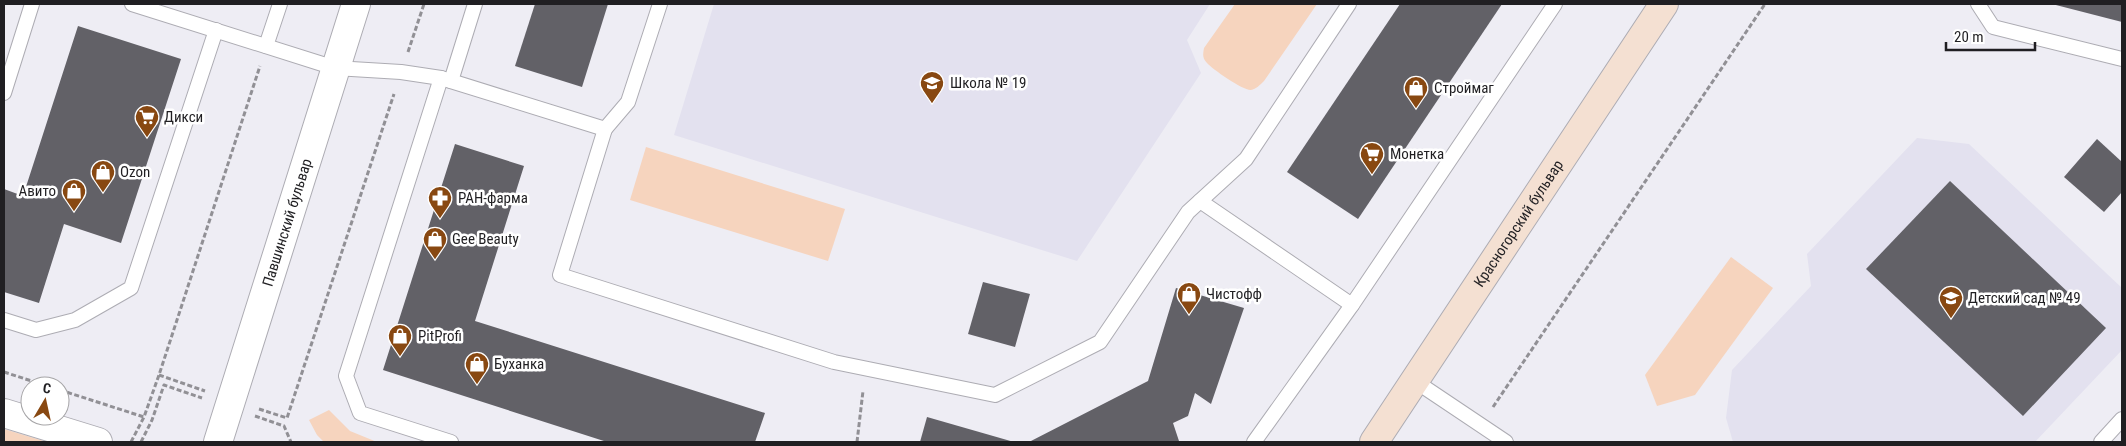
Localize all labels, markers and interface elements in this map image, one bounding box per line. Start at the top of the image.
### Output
scale bar [1946,20,2035,52]
text: 20 m [1954,28,1984,46]
school or university icon: Школа № 19 [919,70,945,104]
place label: Школа № 19 [950,74,1027,92]
shop icon: Строймаг [1403,75,1429,109]
place label: Строймаг [1434,79,1494,97]
supermarket icon: Дикси [134,104,160,138]
place label: Дикси [164,108,203,126]
supermarket icon: Монетка [1359,141,1385,175]
place label: Монетка [1390,145,1444,163]
street label: Павшинский бульвар [259,156,316,289]
street label: Красногорский бульвар [1470,157,1567,290]
shop icon: Ozon [90,159,116,193]
place label: Ozon [120,163,150,181]
shop icon: Авито [61,178,87,212]
place label: Авито [19,182,56,200]
pharmacy icon: РАН-фарма [427,185,453,219]
place label: РАН-фарма [458,189,528,207]
shop icon: Gee Beauty [422,226,448,260]
place label: Gee Beauty [452,230,519,248]
shop icon: Чистофф [1176,281,1202,315]
place label: Чистофф [1206,285,1262,303]
school or university icon: Детский сад № 49 [1938,285,1964,319]
place label: Детский сад № 49 [1968,289,2081,307]
shop icon: PitProfi [387,323,413,357]
place label: PitProfi [418,327,462,345]
shop icon: Буханка [464,351,490,385]
place label: Буханка [494,355,544,373]
north arrow [20,376,70,426]
text: С [42,380,52,397]

